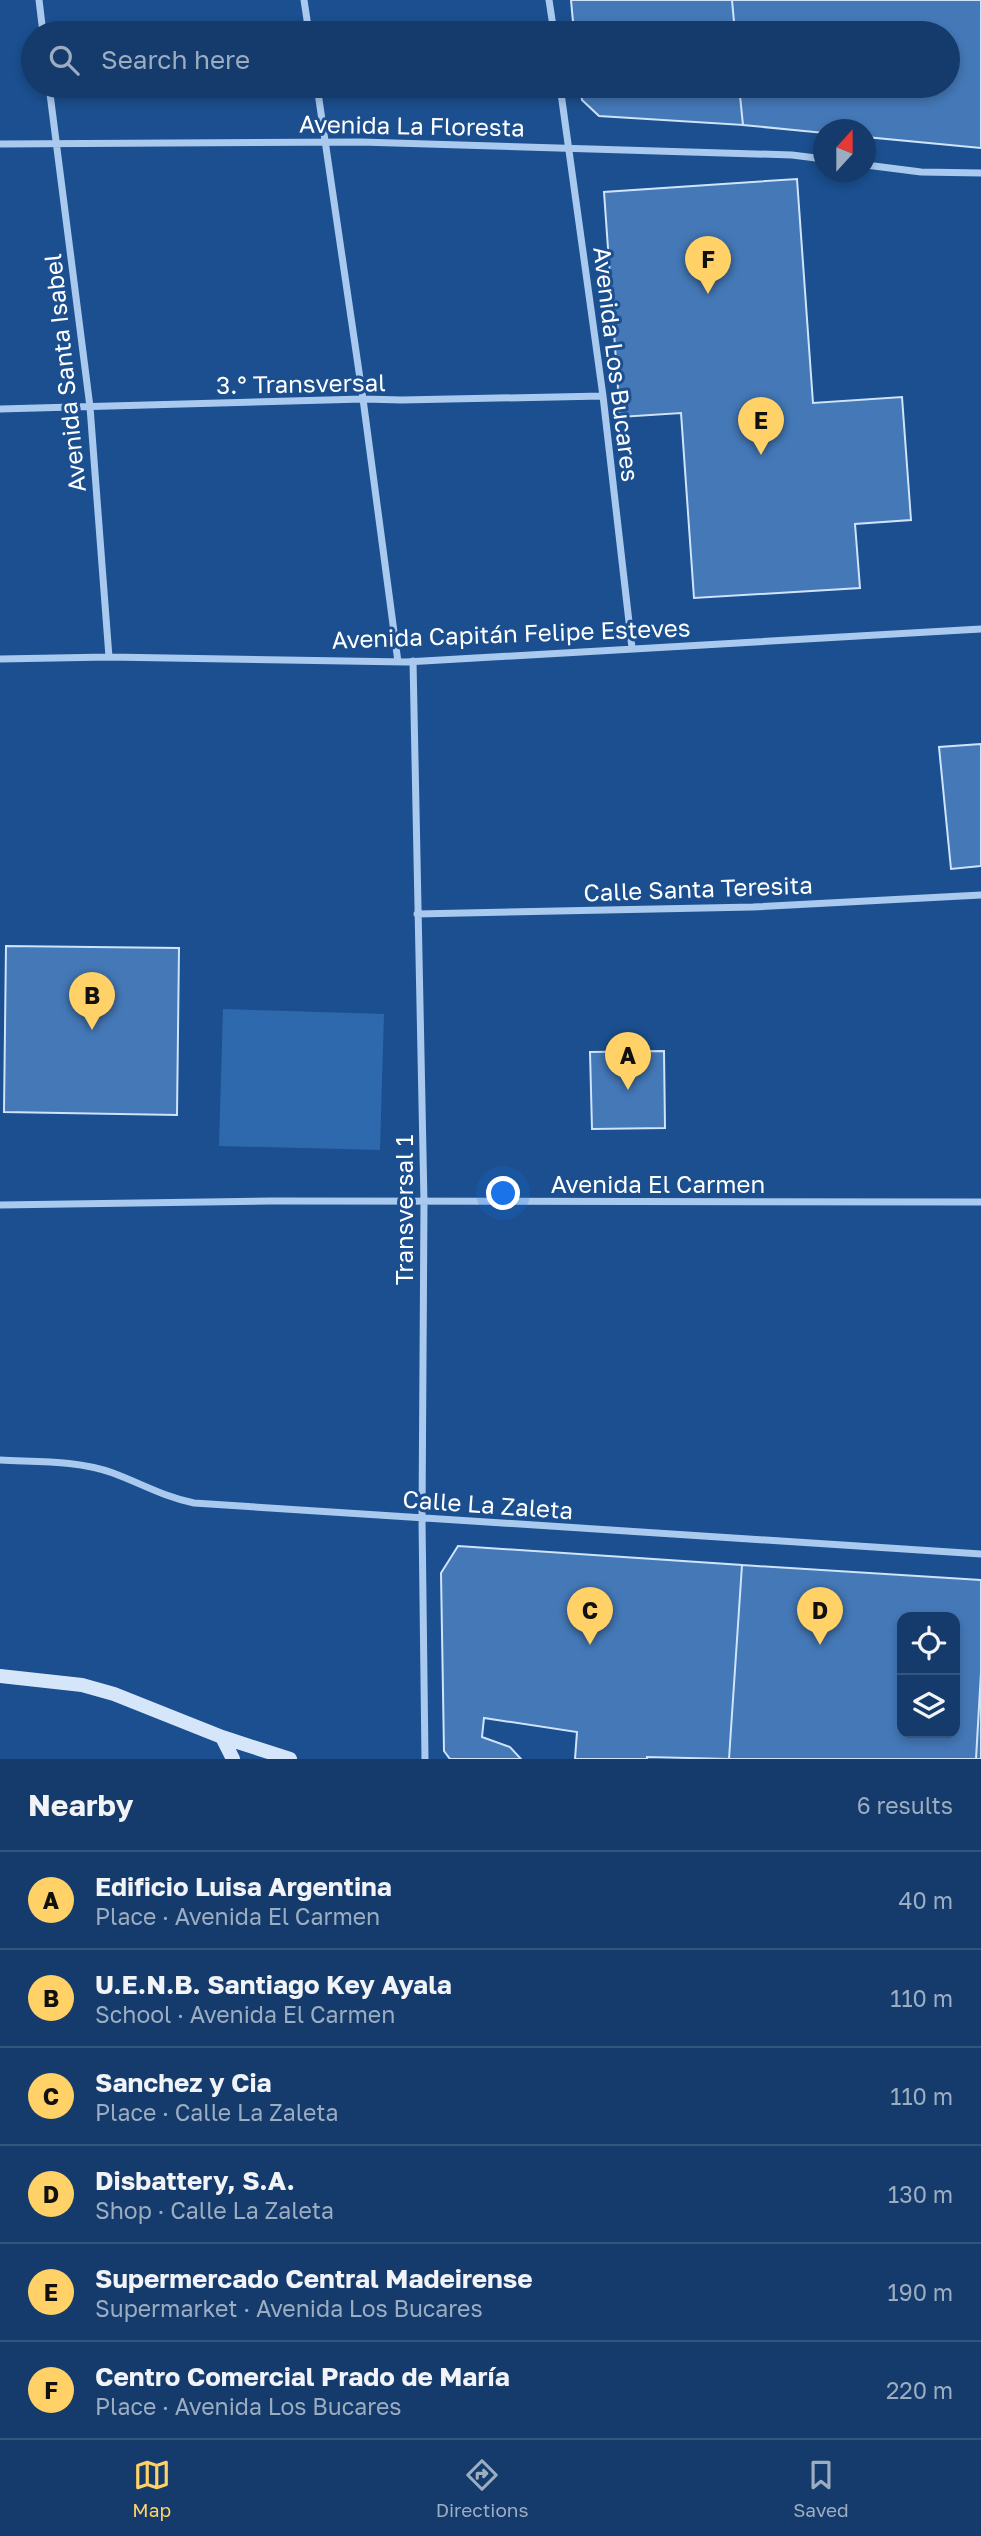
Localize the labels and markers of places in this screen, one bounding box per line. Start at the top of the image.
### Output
pin: F [685,236,731,294]
pin: E [738,397,784,455]
pin: B [69,972,115,1030]
pin: A [605,1032,651,1090]
pin: C [567,1587,613,1645]
pin: D [797,1587,843,1645]

